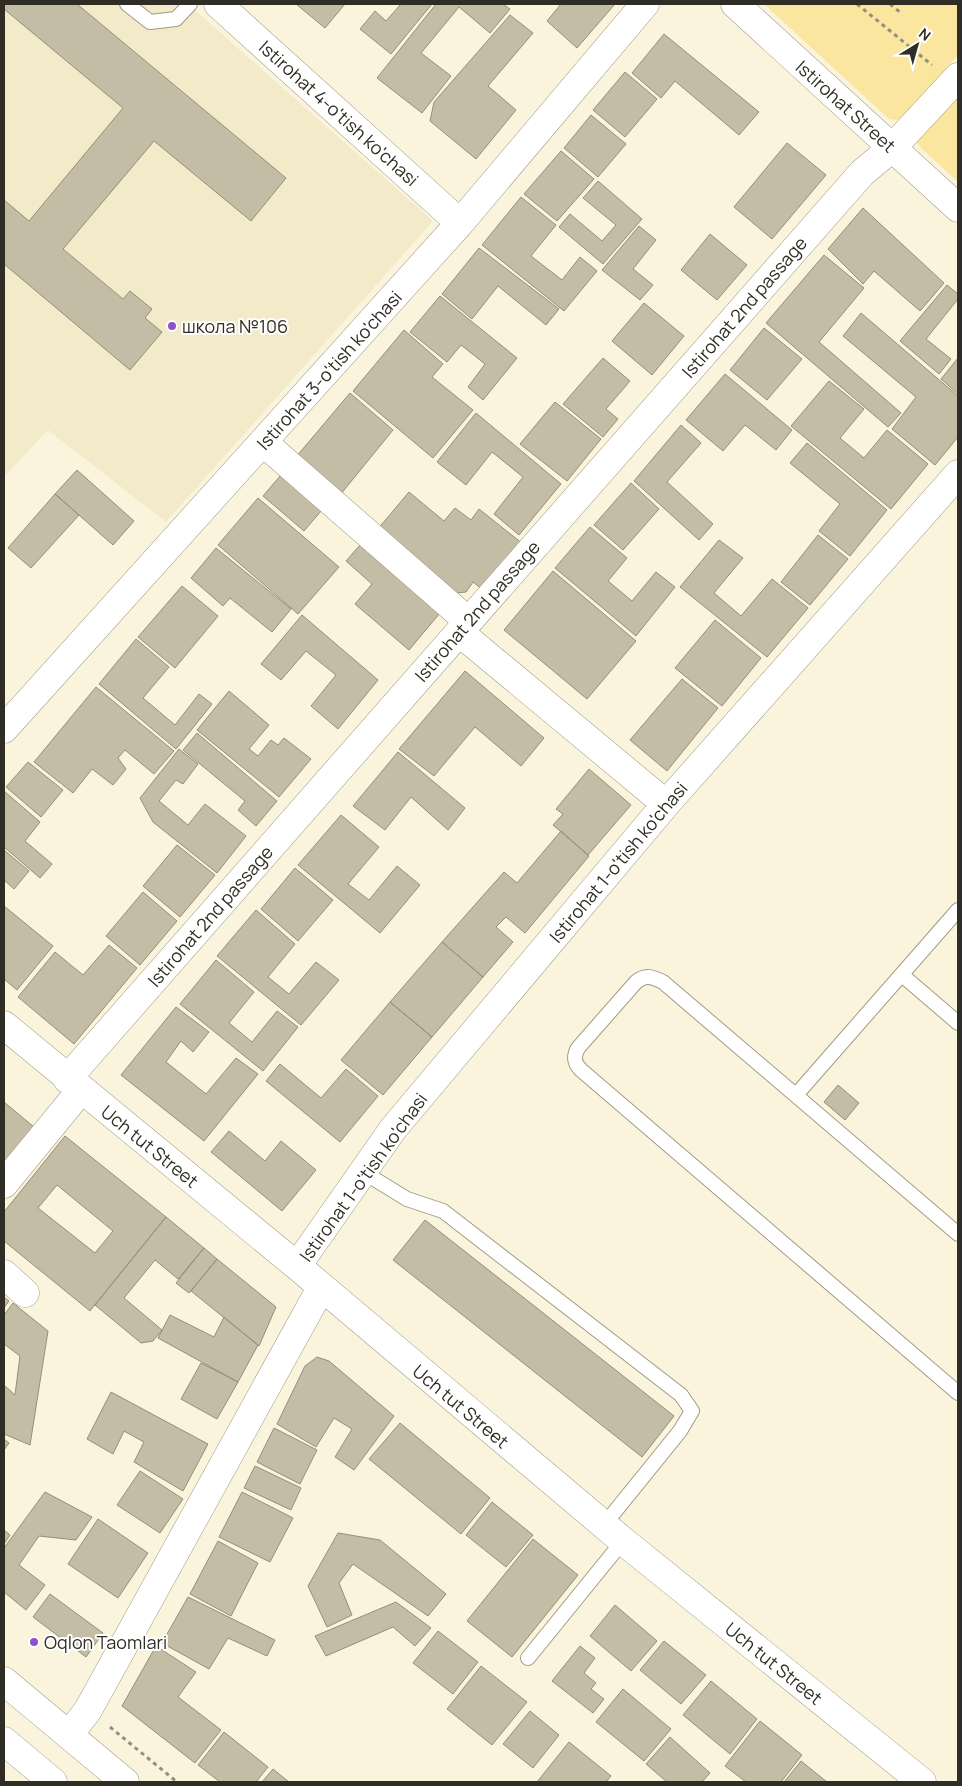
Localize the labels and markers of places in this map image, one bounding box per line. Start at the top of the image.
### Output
place label: школа №106 [182,314,288,338]
marker: школа №106 [166,320,178,332]
place label: Oqlon Taomlari [44,1630,167,1654]
marker: Oqlon Taomlari [28,1636,40,1648]

